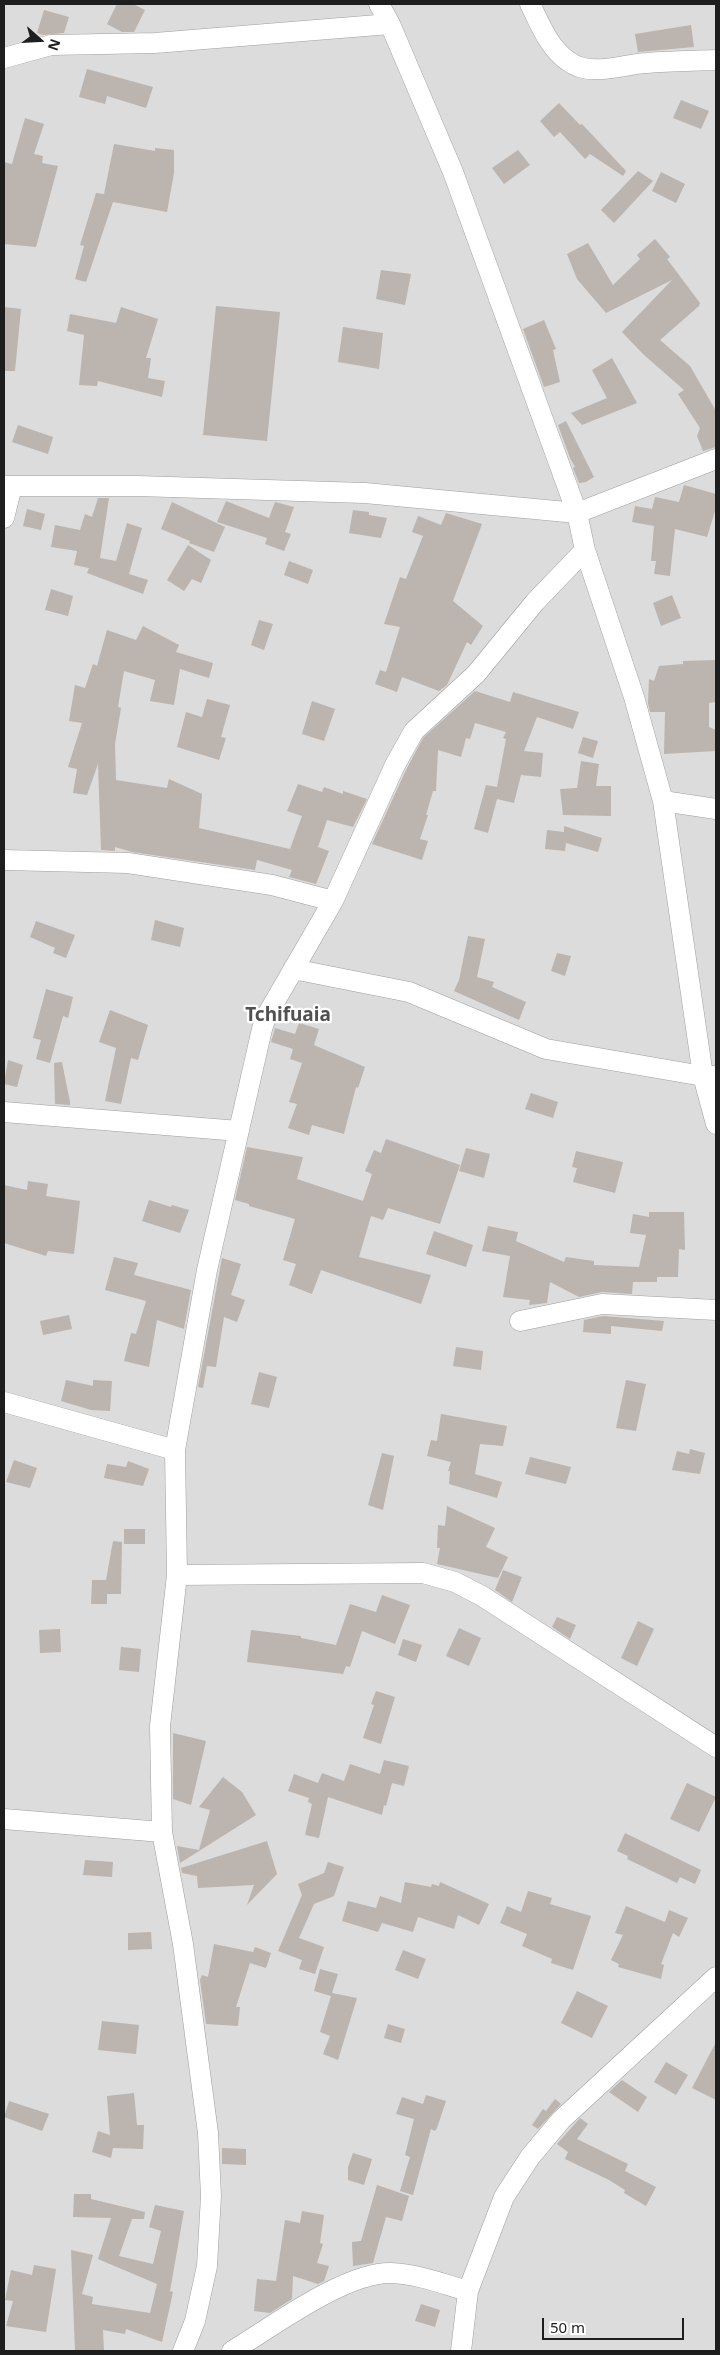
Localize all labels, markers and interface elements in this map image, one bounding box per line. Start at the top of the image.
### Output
north arrow [15,15,65,65]
text: N [44,37,65,54]
district label: Tchifuaia [245,1005,331,1027]
scale bar [545,2308,688,2340]
text: 50 m [550,2317,585,2337]

